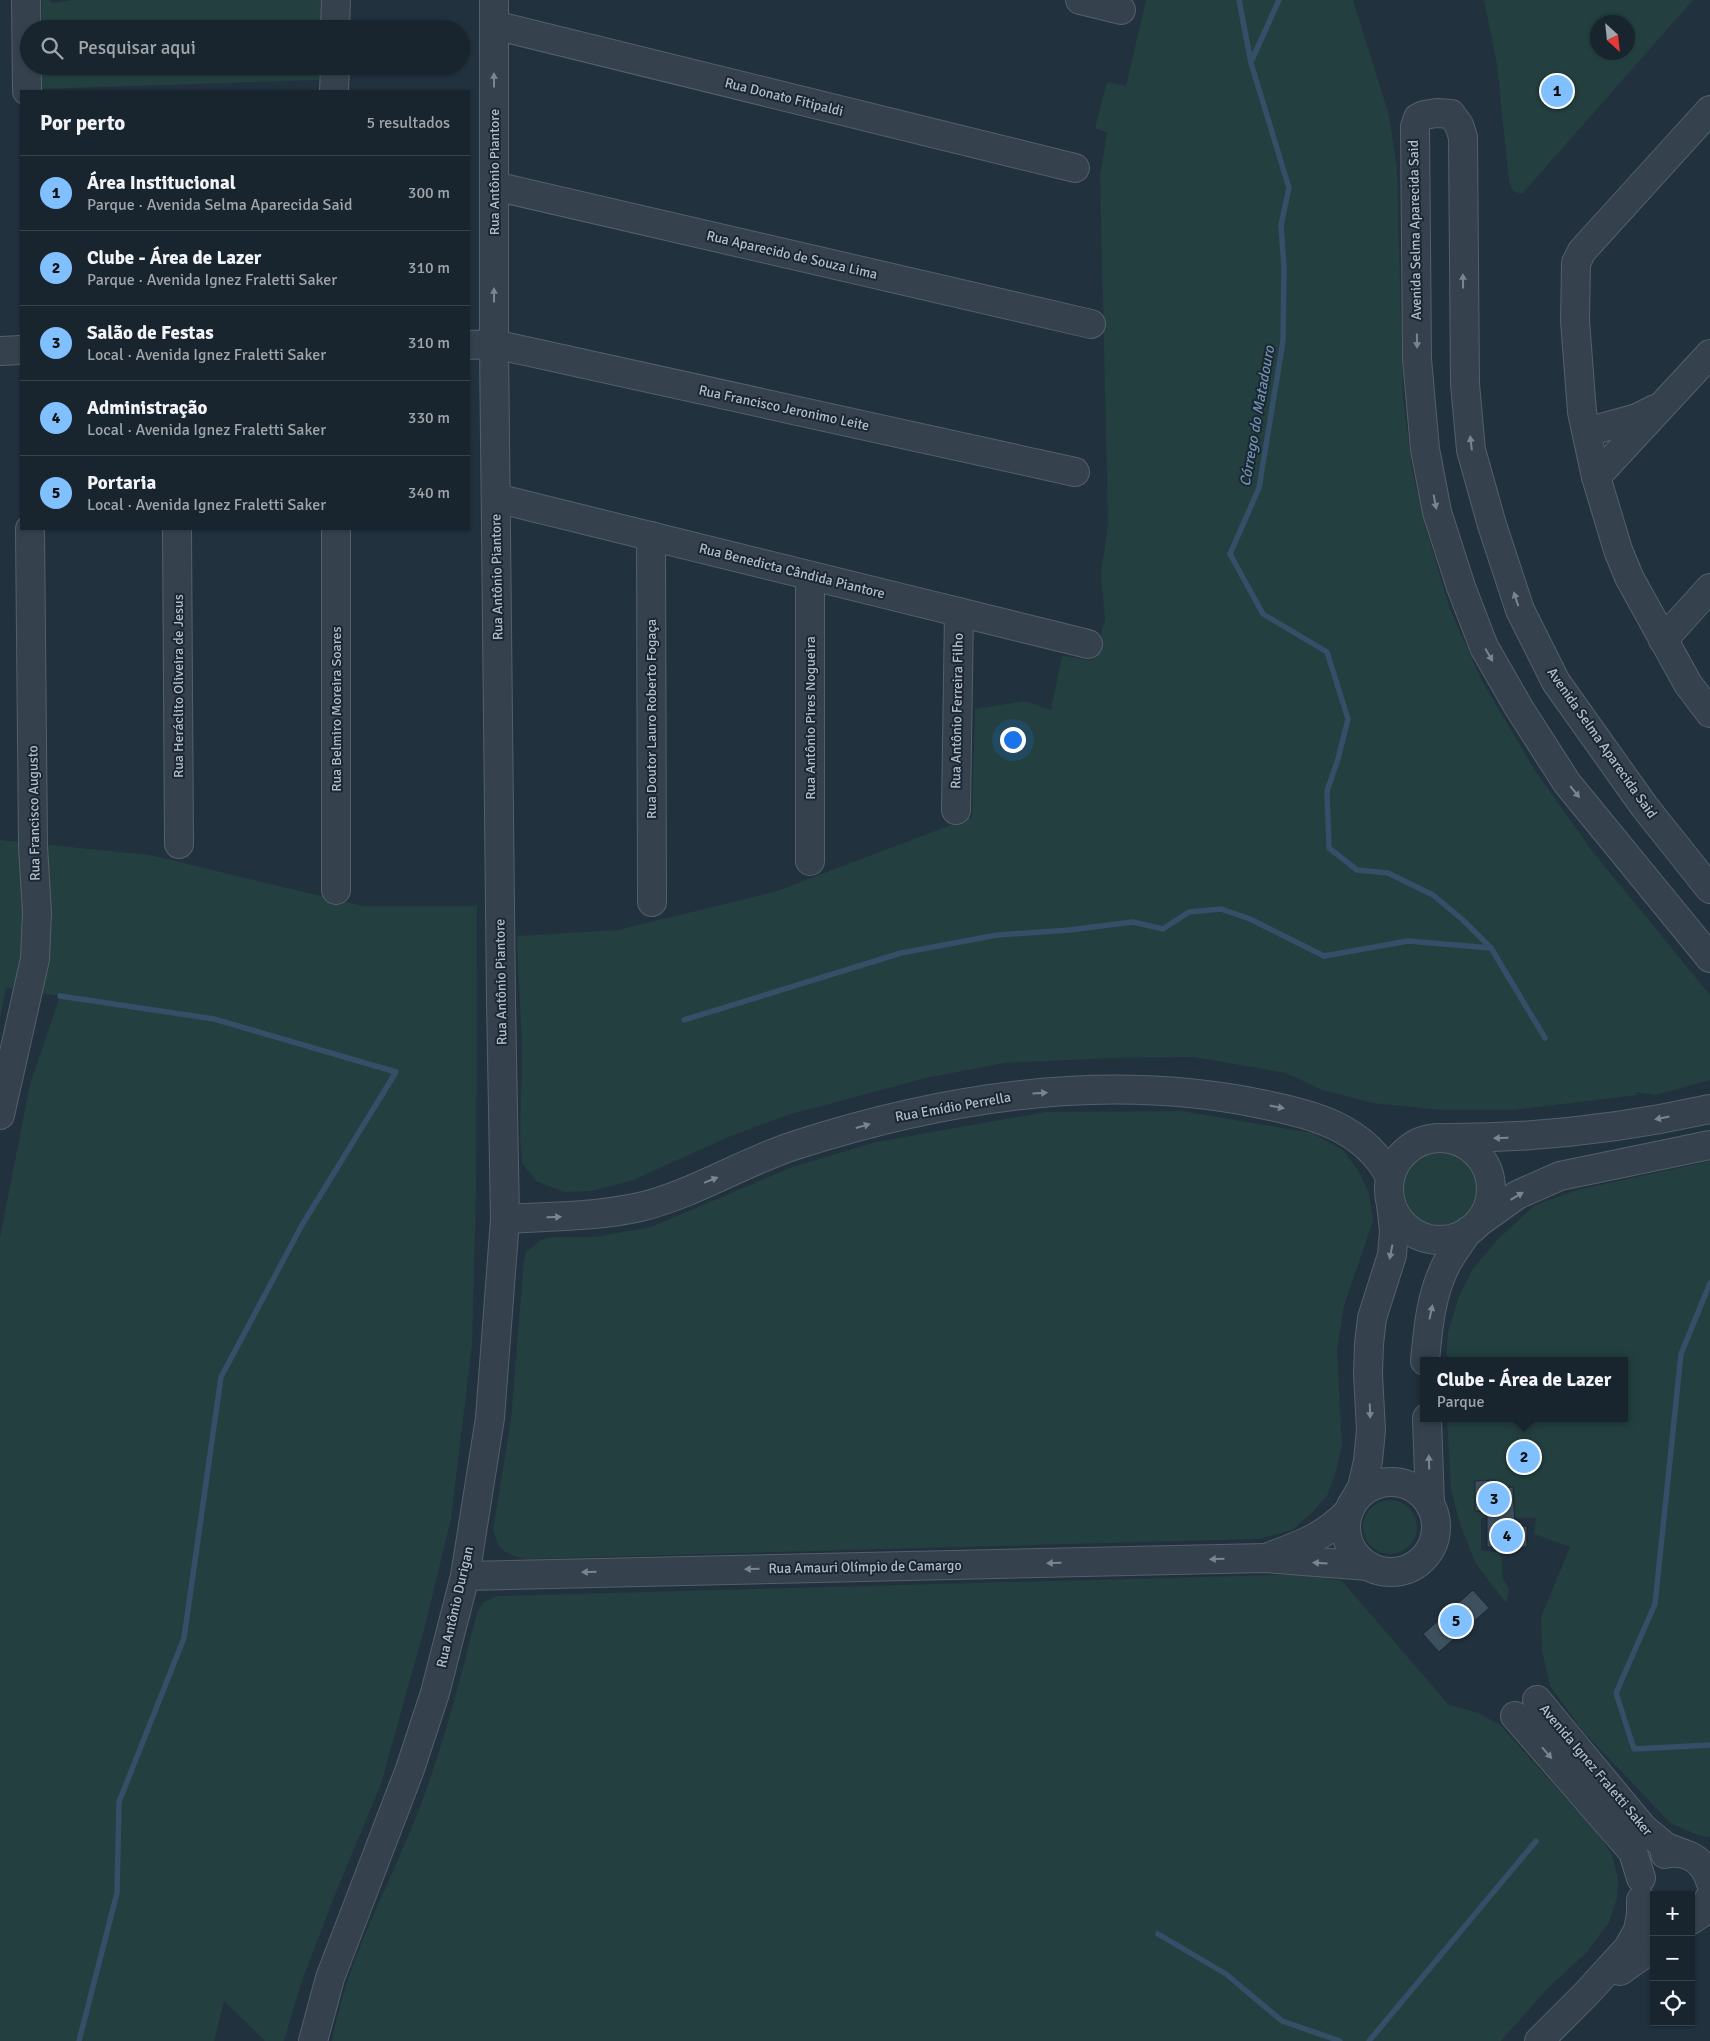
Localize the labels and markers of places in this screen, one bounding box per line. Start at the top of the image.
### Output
pin: 1 [1541,72,1573,110]
pin: 2 [1508,1438,1540,1476]
pin: 3 [1478,1480,1510,1518]
pin: 4 [1491,1517,1523,1555]
pin: 5 [1440,1602,1472,1640]

